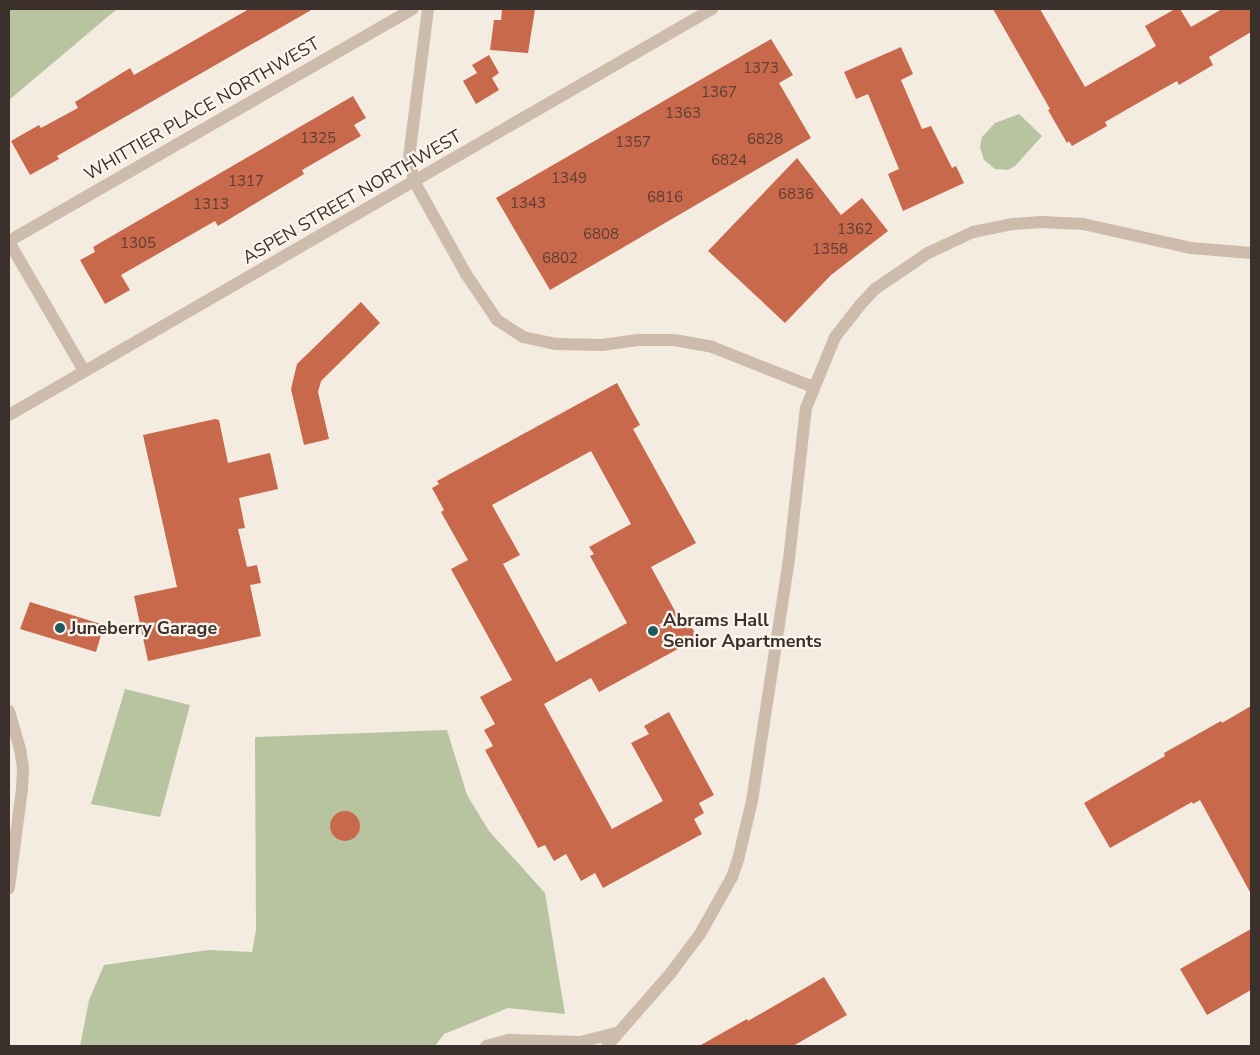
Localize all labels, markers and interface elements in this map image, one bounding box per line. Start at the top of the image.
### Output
street label: WHITTIER PLACE NORTHWEST [81,33,323,185]
house number: 1373 [743,60,779,78]
house number: 1367 [701,84,737,102]
house number: 1363 [665,105,701,123]
street label: ASPEN STREET NORTHWEST [239,125,465,269]
house number: 1325 [300,130,336,148]
house number: 6828 [747,131,783,149]
house number: 1357 [615,134,651,152]
house number: 6824 [711,152,747,170]
house number: 1349 [551,170,587,188]
house number: 1317 [228,173,264,191]
house number: 6836 [778,186,814,204]
house number: 6816 [647,189,683,207]
house number: 1343 [510,195,546,213]
house number: 1313 [193,196,229,214]
house number: 1362 [837,221,873,239]
house number: 6808 [583,226,619,244]
house number: 1305 [120,235,156,253]
house number: 1358 [812,241,848,259]
house number: 6802 [542,250,578,268]
place label: Abrams Hall Senior Apartments [663,610,822,652]
place label: Juneberry Garage [70,617,217,639]
marker: Juneberry Garage [54,622,66,634]
marker: Abrams Hall Senior Apartments [647,625,659,637]

